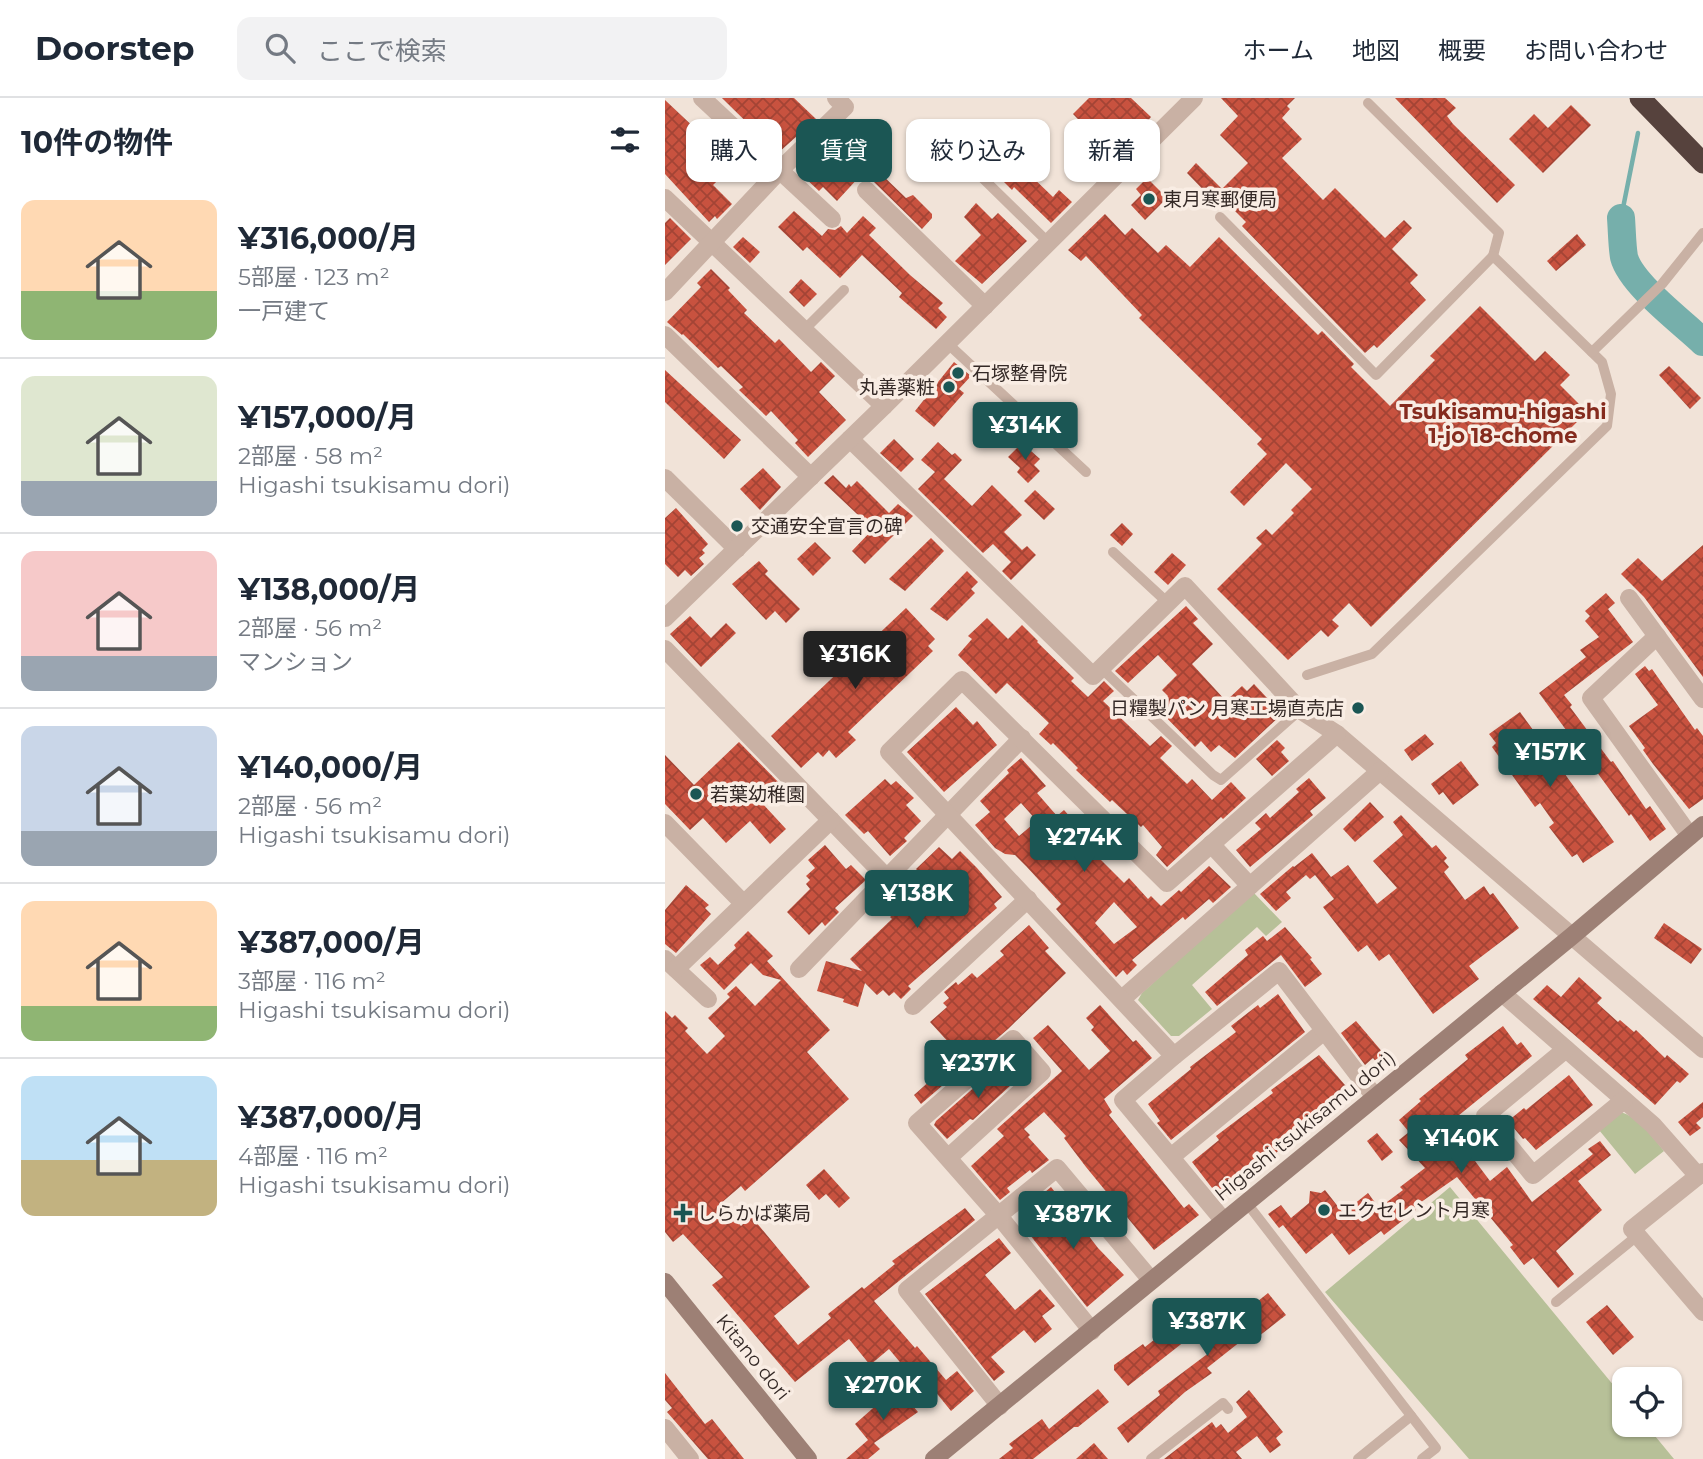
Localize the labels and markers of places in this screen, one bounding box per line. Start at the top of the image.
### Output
place label: 東月寒郵便局 [1163,188,1277,211]
marker: 東月寒郵便局 [1141,191,1157,207]
place label: 石塚整骨院 [972,362,1067,385]
marker: 石塚整骨院 [950,365,966,381]
place label: 丸善薬粧 [859,376,935,399]
marker: 丸善薬粧 [941,379,957,395]
pin: ¥314K [976,402,1074,462]
place label: 交通安全宣言の碑 [751,515,903,538]
marker: 交通安全宣言の碑 [729,518,745,534]
pin: ¥316K [806,632,904,691]
place label: 日糧製パン 月寒工場直売店 [1110,697,1344,720]
marker: 日糧製パン 月寒工場直売店 [1350,700,1366,716]
pin: ¥157K [1501,730,1599,789]
place label: 若葉幼稚園 [710,783,805,806]
marker: 若葉幼稚園 [688,786,704,802]
pin: ¥274K [1035,814,1133,874]
pin: ¥138K [868,870,966,930]
pin: ¥237K [929,1040,1027,1100]
pin: ¥140K [1412,1116,1510,1175]
pin: ¥387K [1024,1192,1122,1251]
place label: エクセレント月寒 [1338,1199,1490,1222]
place label: しらかば薬局 [697,1202,811,1225]
marker: エクセレント月寒 [1316,1202,1332,1218]
marker: しらかば薬局 [675,1205,691,1221]
pin: ¥387K [1158,1298,1256,1358]
pin: ¥270K [834,1362,932,1422]

